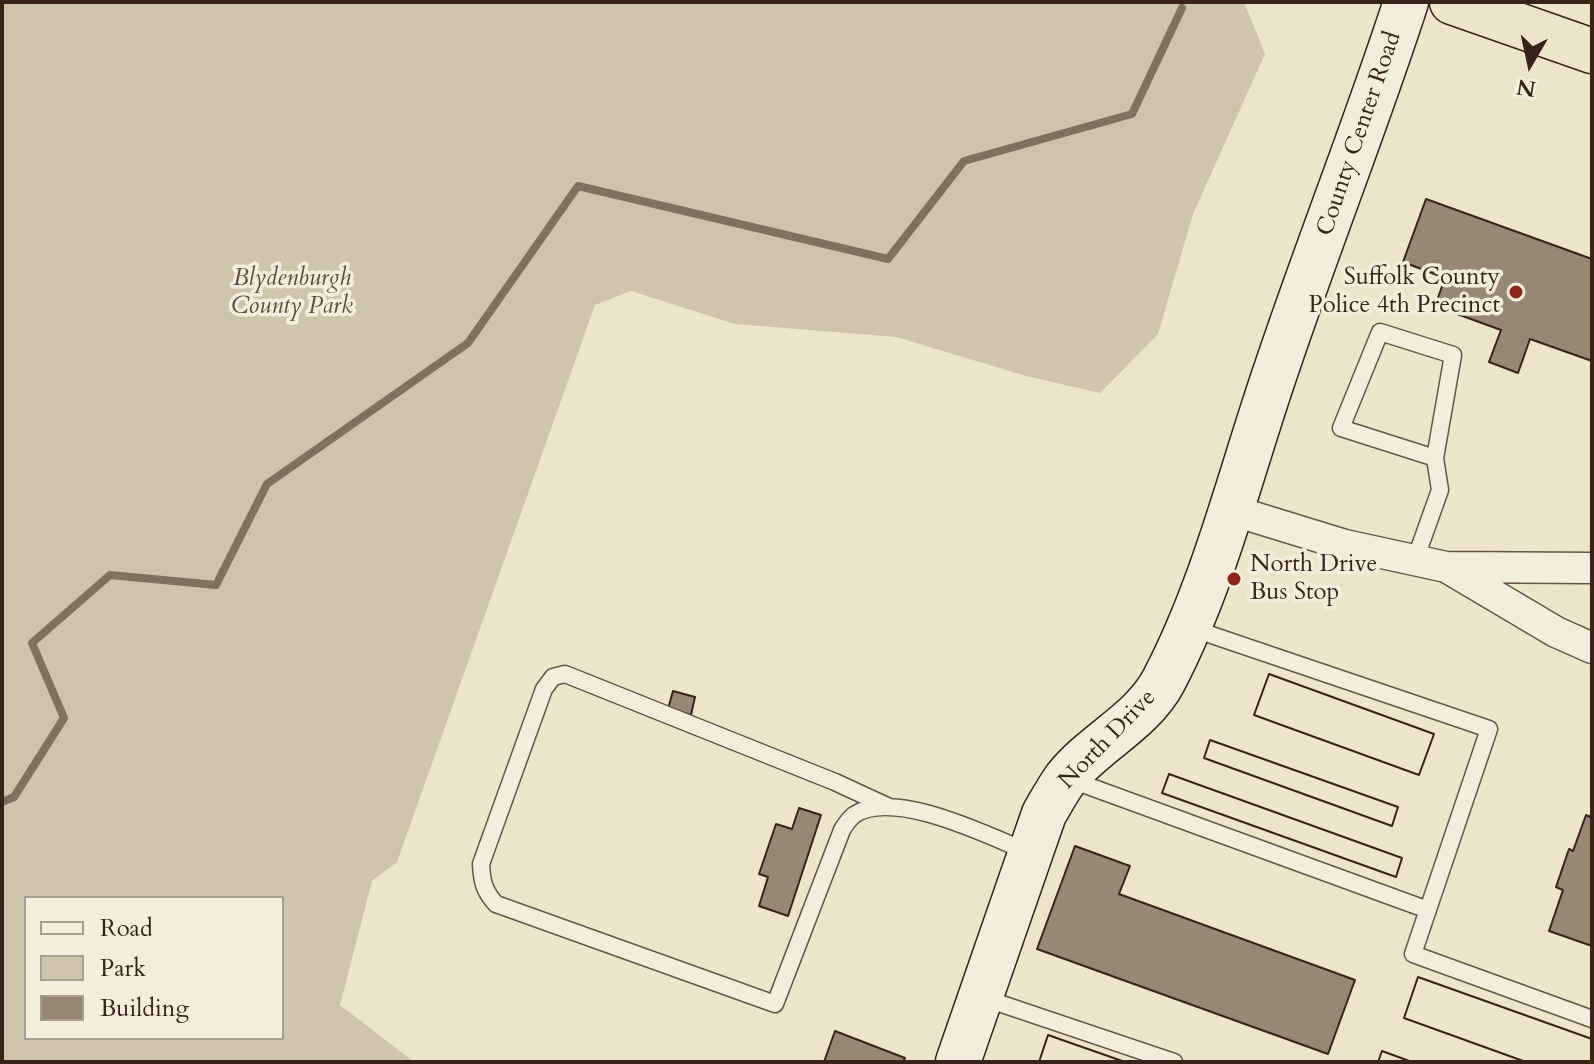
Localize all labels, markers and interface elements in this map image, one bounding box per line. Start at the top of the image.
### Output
north arrow [1490,24,1570,104]
street label: County Center Road [1312,28,1408,240]
text: N [1514,71,1538,104]
place label: Suffolk County Police 4th Precinct [1308,264,1500,320]
park label: Blydenburgh County Park [231,265,353,321]
marker: Suffolk County Police 4th Precinct [1507,283,1525,301]
place label: North Drive Bus Stop [1250,551,1377,607]
marker: North Drive Bus Stop [1225,570,1243,588]
street label: North Drive [1053,684,1163,796]
legend [24,896,284,1040]
text: Road [100,912,153,945]
text: Park [100,952,146,985]
text: Building [100,992,189,1025]

